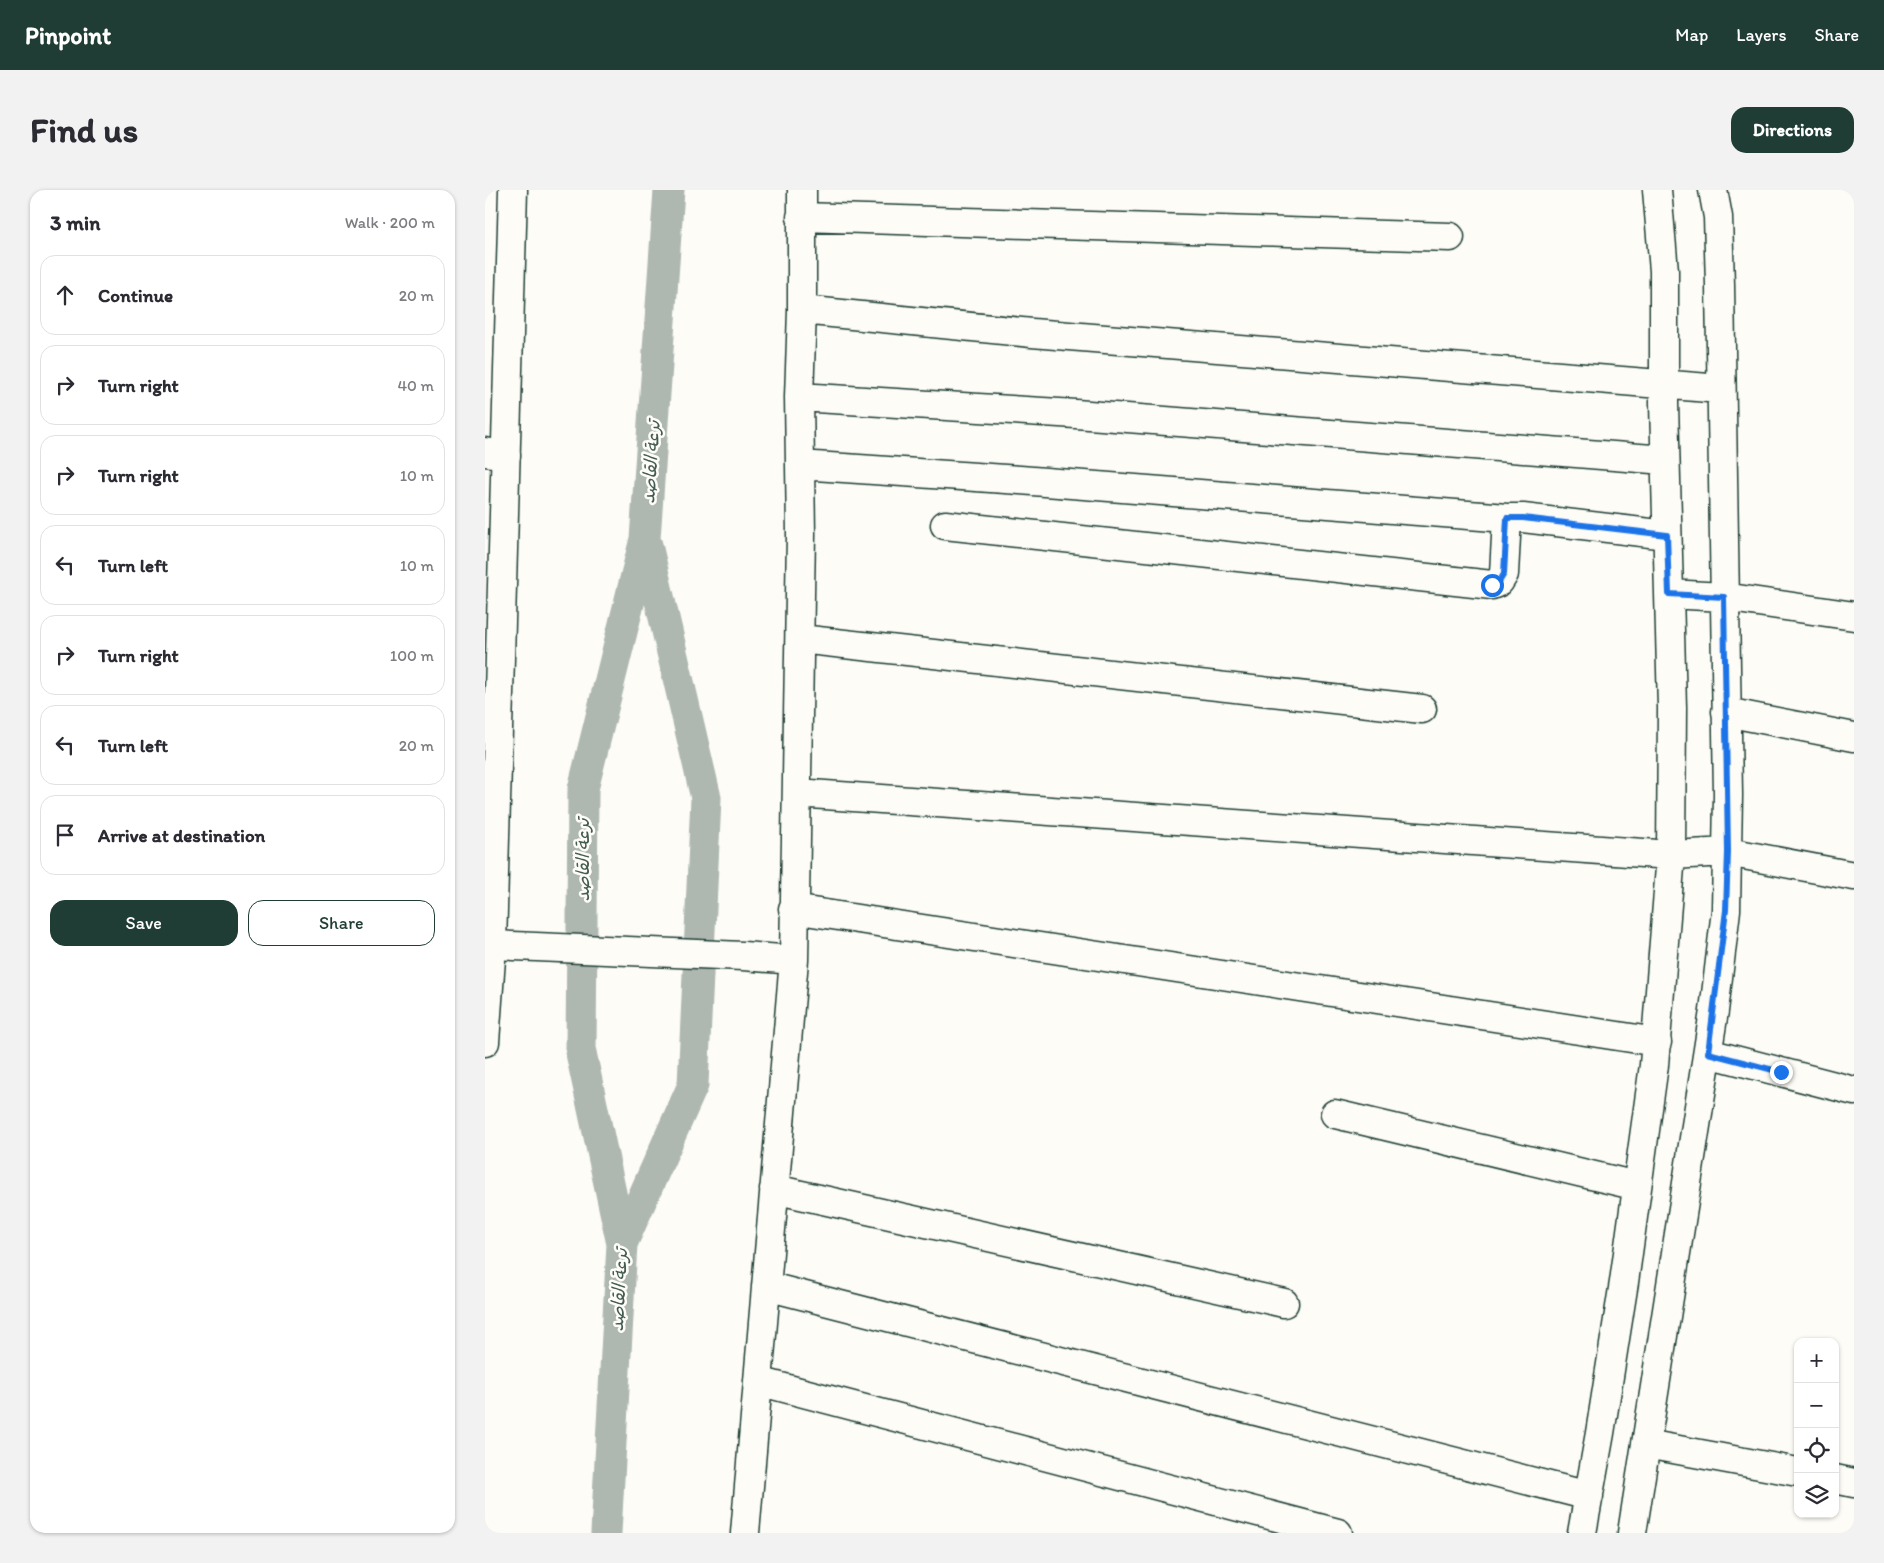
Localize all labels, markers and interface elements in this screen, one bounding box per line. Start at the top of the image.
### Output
text: Pinpoint [25,21,111,50]
text: Map [1675,24,1708,46]
text: Layers [1736,24,1786,46]
text: Share [1814,24,1859,46]
button: Directions [1731,107,1854,153]
text: Find us [30,109,138,151]
text: 3 min [50,210,100,235]
text: Walk · 200 m [345,213,435,232]
icon: ahead [51,281,79,309]
text: Continue [98,284,173,307]
text: 20 m [399,286,434,305]
icon: right [51,371,79,399]
text: Turn right [98,374,179,397]
text: 40 m [397,376,434,395]
water label: ترعة القاصد [637,417,665,504]
icon: right [51,461,79,489]
text: Turn right [98,464,179,487]
text: 10 m [400,466,434,485]
icon: left [51,551,79,579]
text: Turn left [98,554,168,577]
text: 10 m [400,556,434,575]
route start [1481,574,1504,597]
icon: right [51,641,79,669]
text: Turn right [98,644,179,667]
text: 100 m [390,646,434,665]
icon: left [51,731,79,759]
text: Turn left [98,734,168,757]
text: 20 m [399,736,434,755]
water label: ترعة القاصد [572,816,594,902]
icon: arrive [51,821,79,849]
text: Arrive at destination [98,824,265,847]
button: Save [50,900,238,946]
button: Share [248,900,435,946]
route end [1770,1061,1793,1084]
water label: ترعة القاصد [606,1245,632,1332]
map controls [1794,1338,1839,1518]
button: + [1794,1338,1839,1383]
button: − [1794,1383,1839,1428]
button: locate [1794,1428,1839,1473]
button: layers [1794,1473,1839,1518]

